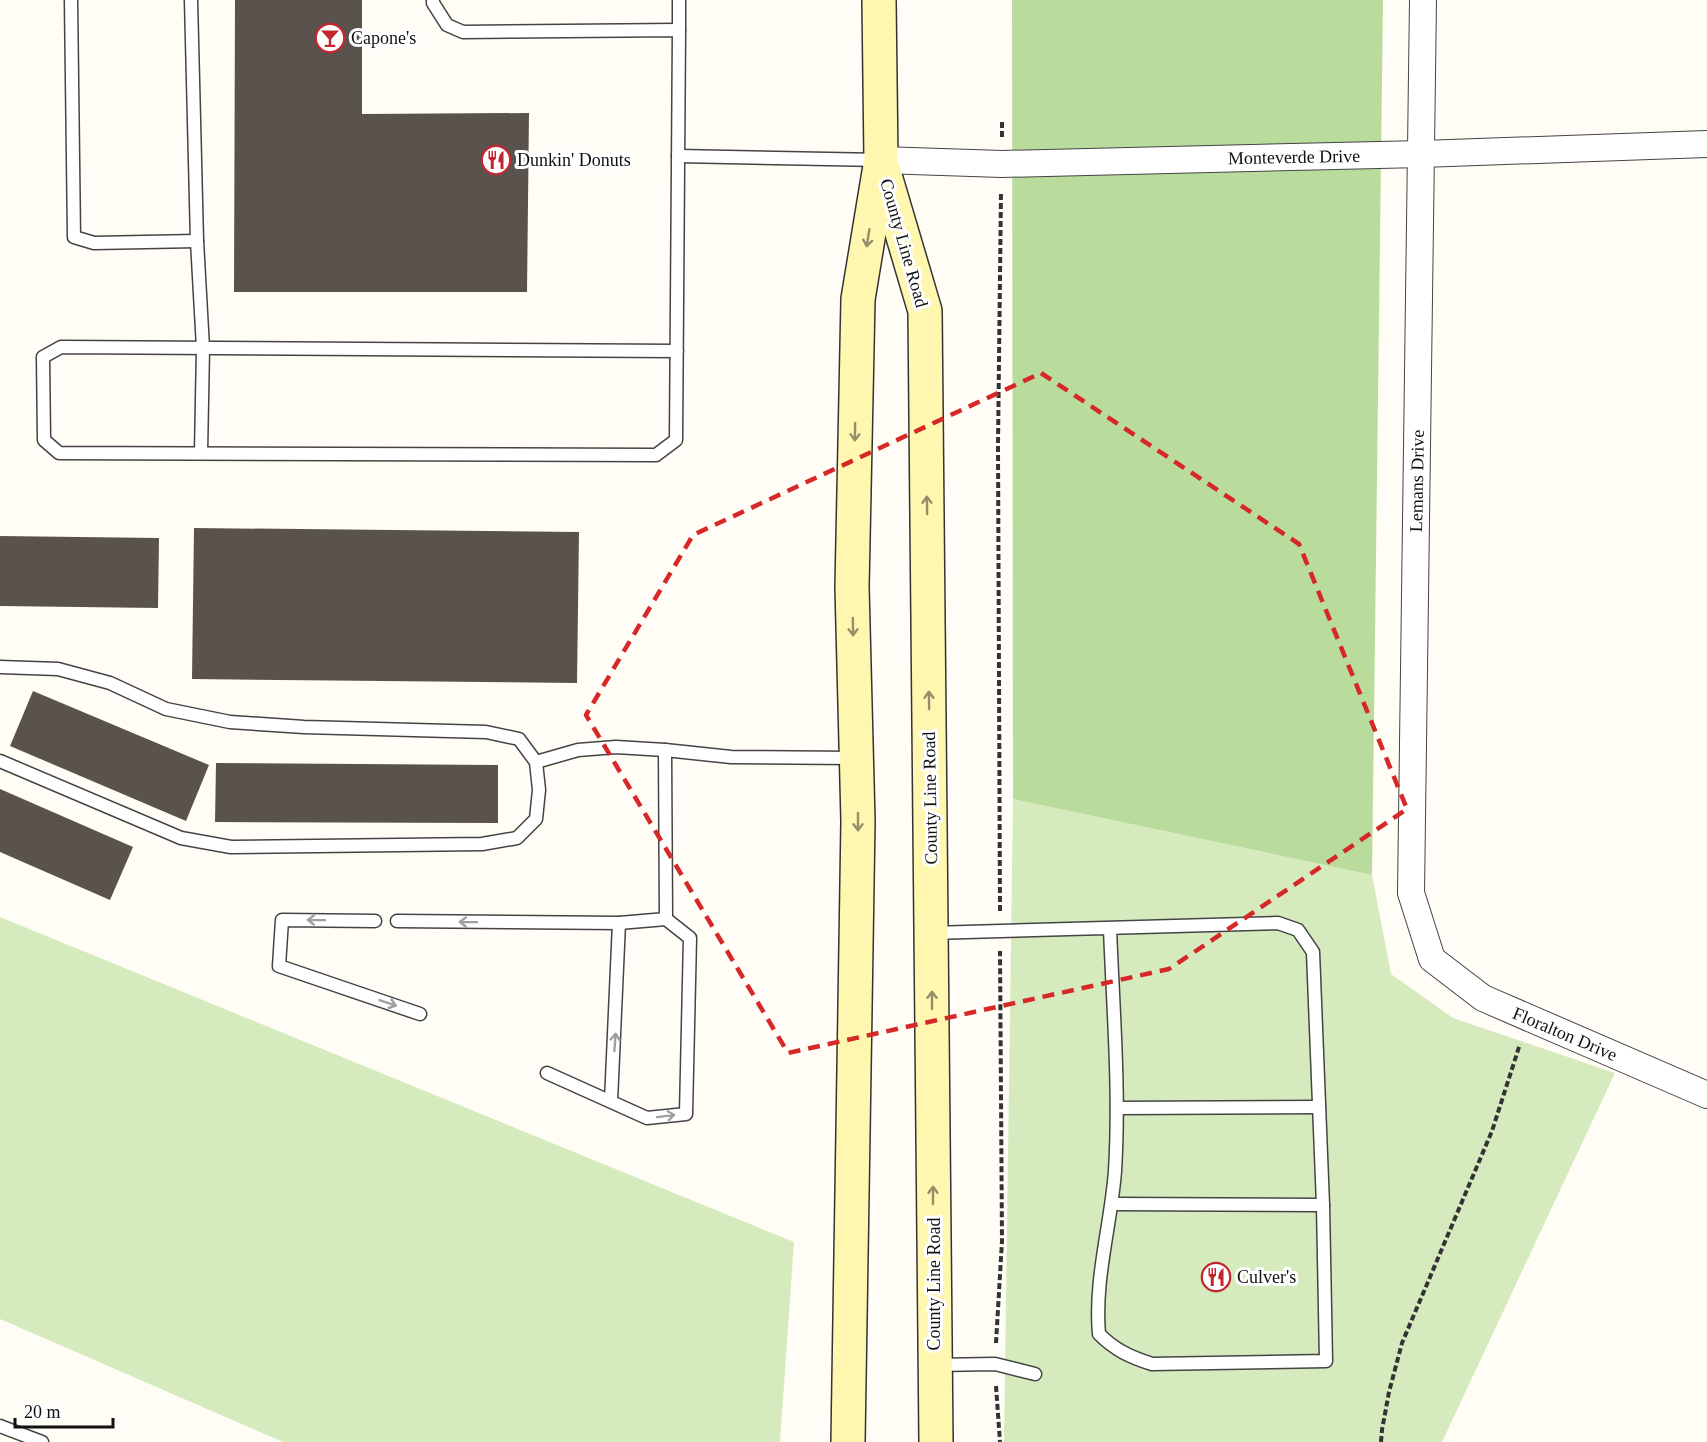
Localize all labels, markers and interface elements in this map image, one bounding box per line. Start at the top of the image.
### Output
bar icon: Capone's [314,22,346,54]
place label: Capone's [351,28,416,48]
restaurant icon: Dunkin' Donuts [480,144,512,176]
street label: Monteverde Drive [1228,146,1360,168]
place label: Dunkin' Donuts [517,150,631,170]
street label: County Line Road [876,176,932,310]
one-way arrow [862,228,873,248]
one-way arrow [850,422,861,442]
street label: Lemans Drive [1406,430,1428,532]
one-way arrow [921,495,933,515]
one-way arrow [847,617,859,637]
one-way arrow [923,690,935,710]
street label: County Line Road [919,731,941,865]
one-way arrow [852,812,864,832]
one-way arrow [307,914,327,926]
one-way arrow [459,916,479,928]
one-way arrow [926,990,938,1010]
one-way arrow [378,998,397,1009]
street label: Floralton Drive [1510,1003,1620,1065]
one-way arrow [610,1033,621,1053]
one-way arrow [655,1110,675,1121]
one-way arrow [928,1185,939,1205]
street label: County Line Road [924,1218,944,1351]
restaurant icon: Culver's [1200,1261,1232,1293]
place label: Culver's [1237,1267,1296,1287]
scale bar [15,1391,112,1429]
text: 20 m [24,1402,61,1422]

